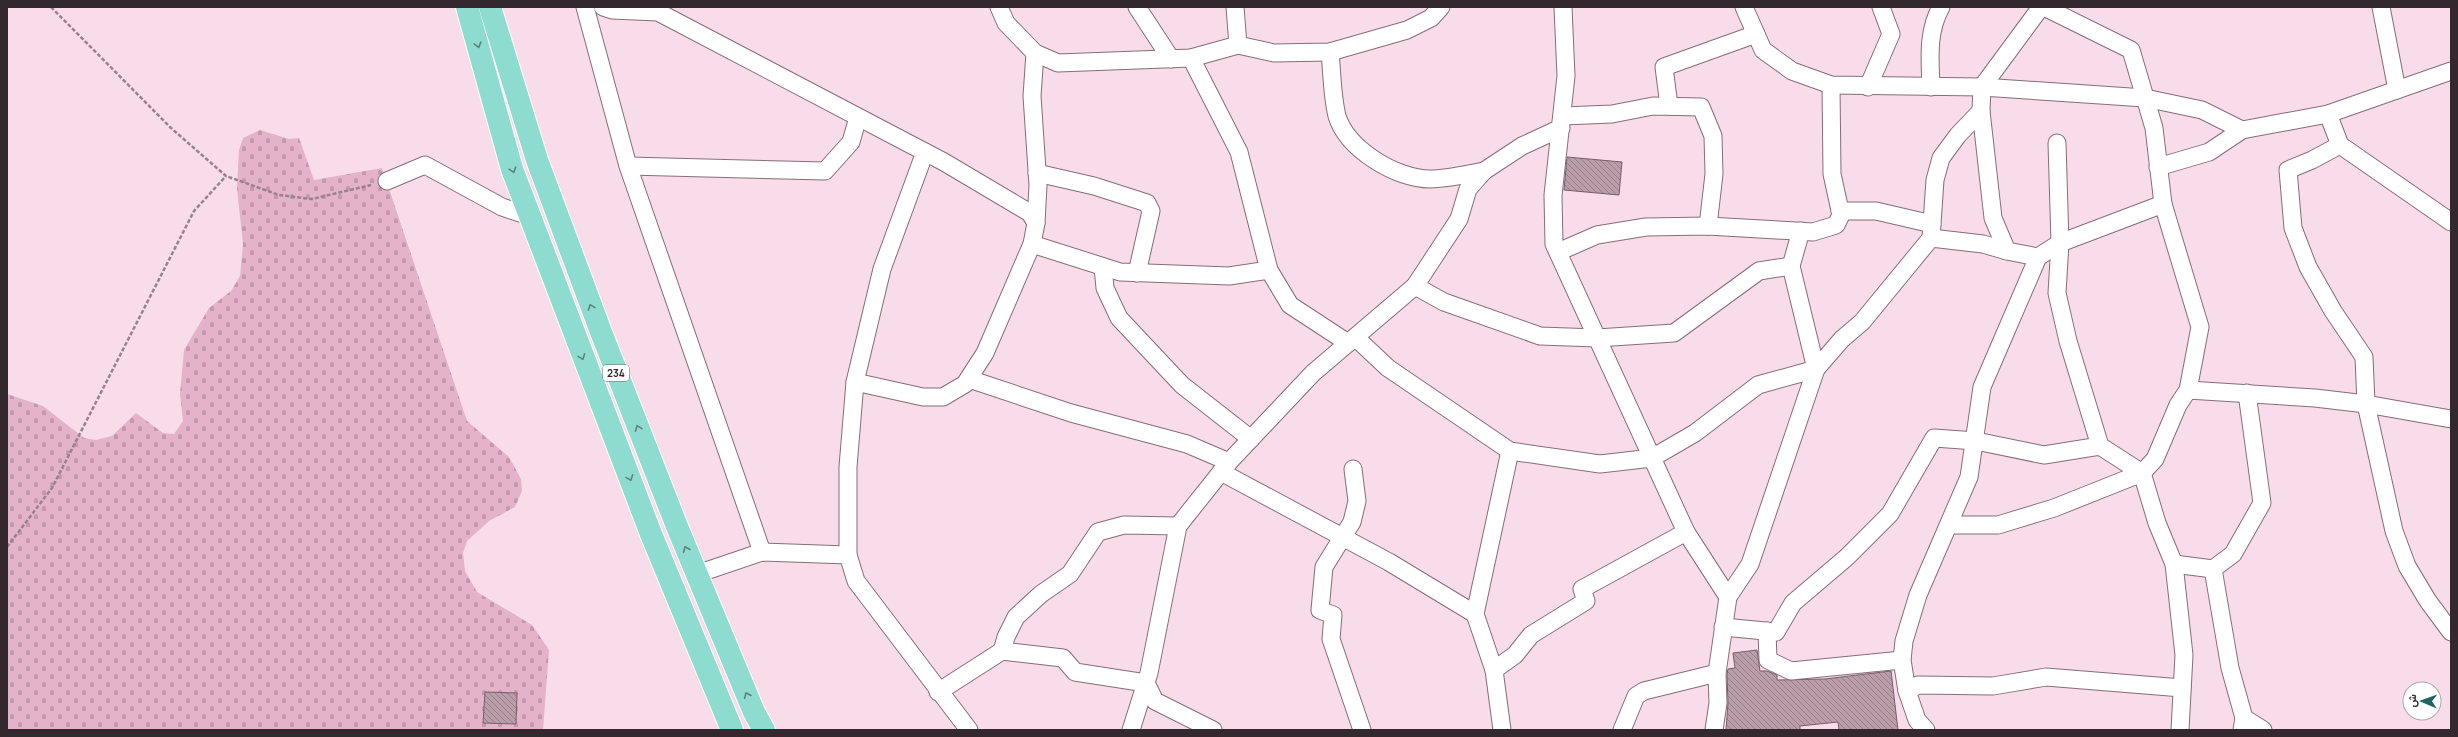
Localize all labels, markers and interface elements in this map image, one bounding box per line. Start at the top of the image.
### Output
one-way arrow [473,41,482,48]
one-way arrow [508,166,516,173]
one-way arrow [588,304,596,311]
one-way arrow [578,354,586,361]
road number: 234 [603,365,629,381]
one-way arrow [635,425,643,432]
one-way arrow [625,475,633,482]
one-way arrow [683,546,691,553]
north arrow [2402,681,2442,721]
one-way arrow [744,692,752,699]
text: ش [2404,694,2419,708]

